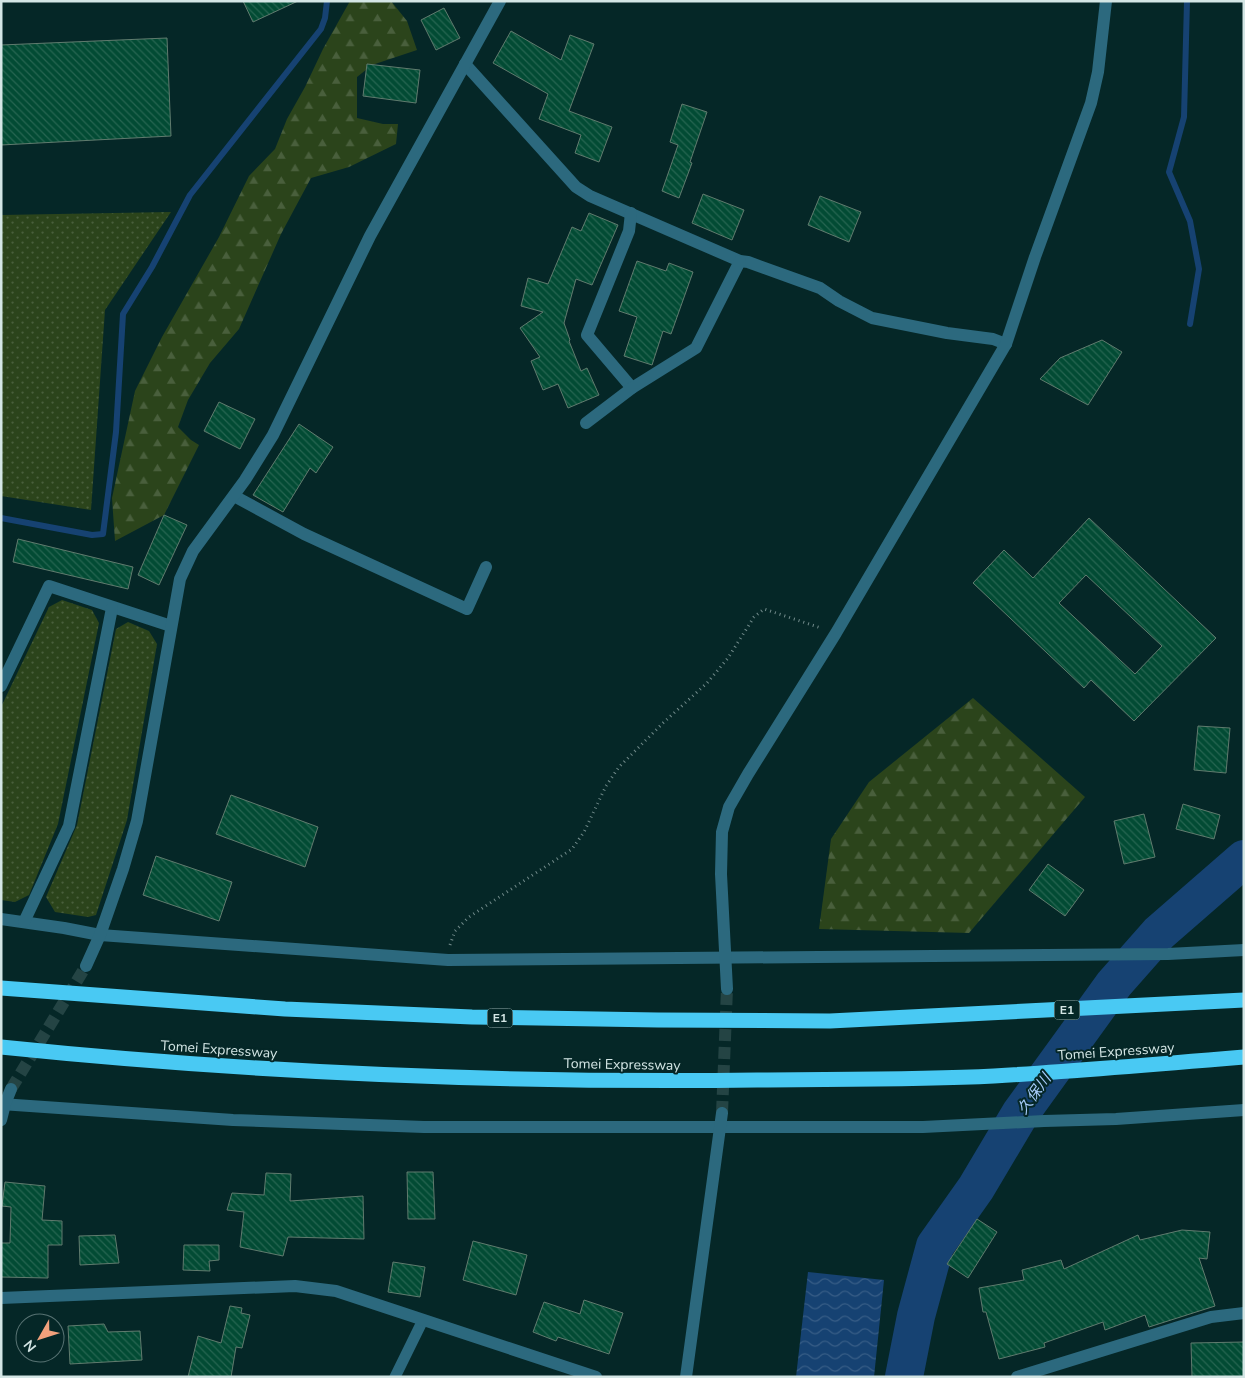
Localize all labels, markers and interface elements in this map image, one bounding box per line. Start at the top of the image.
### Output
road number: E1 [1054,1000,1080,1020]
road number: E1 [488,1008,512,1028]
street label: Tomei Expressway [160,1036,279,1063]
street label: Tomei Expressway [1057,1038,1176,1065]
street label: Tomei Expressway [563,1054,681,1075]
water label: 久保川 [1013,1068,1056,1118]
north arrow [15,1313,65,1363]
text: N [20,1336,41,1356]

